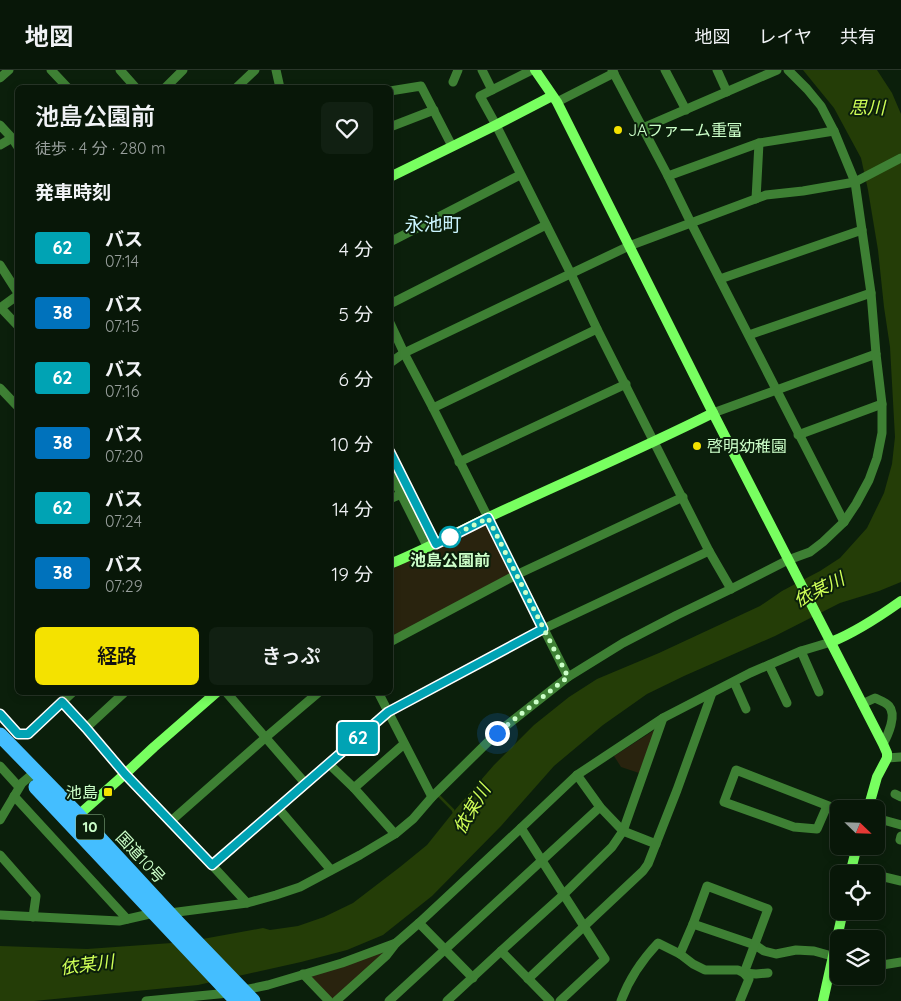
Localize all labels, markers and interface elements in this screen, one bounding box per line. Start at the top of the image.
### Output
text: 地図 [25,21,73,51]
text: 地図 [695,25,731,48]
text: レイヤ [759,25,812,48]
text: 共有 [840,25,876,48]
water label: 思川 [849,96,887,119]
text: 池島公園前 [35,101,155,131]
button: heart [321,102,373,154]
place label: JAファーム重富 [628,120,743,140]
marker: JAファーム重富 [612,124,624,136]
text: 徒歩 · 4 分 · 280 m [35,138,166,158]
text: 発車時刻 [35,180,111,204]
district label: 永池町 [404,212,462,236]
text: バス [105,227,143,251]
text: 62 [52,236,73,259]
text: 4 分 [339,237,373,261]
text: 07:14 [105,251,139,271]
text: バス [105,292,143,316]
text: 38 [53,301,72,324]
text: 5 分 [338,302,373,326]
text: 07:15 [105,316,139,336]
text: バス [105,357,143,381]
text: 62 [52,366,73,389]
text: 6 分 [339,367,373,391]
text: 07:16 [105,381,139,401]
text: バス [105,422,143,446]
text: 38 [53,431,72,454]
text: 10 分 [330,432,373,456]
place label: 啓明幼稚園 [707,436,787,456]
marker: 啓明幼稚園 [691,440,703,452]
text: 07:20 [105,446,143,466]
text: バス [105,487,143,511]
text: 62 [52,496,73,519]
text: 14 分 [332,497,373,521]
text: 07:24 [105,511,142,531]
marker: 池島公園前 [439,526,461,548]
place label: 池島公園前 [410,550,490,570]
text: バス [105,552,143,576]
text: 38 [53,561,72,584]
text: 19 分 [331,562,373,586]
water label: 依某川 [789,566,850,612]
text: 07:29 [105,576,143,596]
button: 経路 [35,627,199,685]
button: きっぷ [209,627,373,685]
your location [485,721,510,746]
line badge: 62 [336,722,380,754]
text: 62 [348,726,368,749]
water label: 依某川 [448,778,496,838]
place label: 池島 [66,782,98,802]
marker: 池島 [102,786,114,798]
north arrow [830,800,885,855]
map controls [830,800,885,985]
road number: 10 [76,814,104,840]
street label: 国道10号 [112,827,170,887]
button: locate [830,865,885,920]
button: layers [830,930,885,985]
water label: 依某川 [59,950,117,979]

